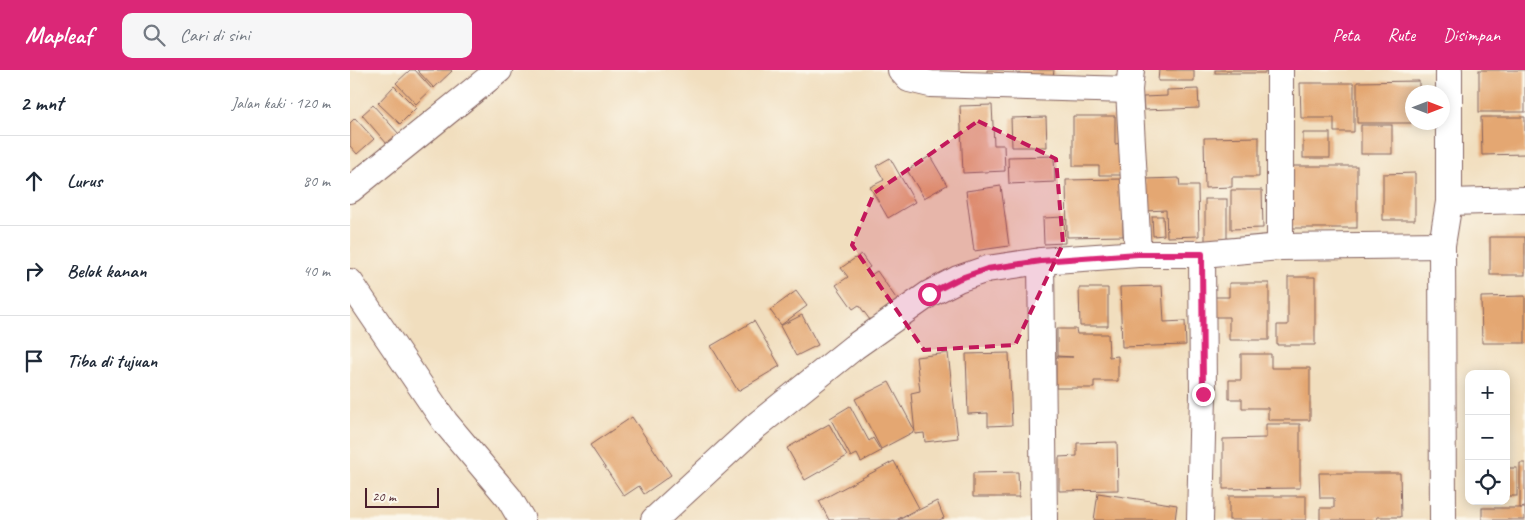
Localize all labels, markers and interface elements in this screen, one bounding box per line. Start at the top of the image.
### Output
search box [122,13,472,58]
text: Mapleaf [25,20,92,50]
icon: search [140,21,168,49]
text: Cari di sini [180,23,250,47]
text: Peta [1333,24,1360,46]
text: Rute [1388,24,1415,46]
text: Disimpan [1443,24,1500,46]
north arrow [1405,85,1450,130]
text: 2 mnt [20,90,63,116]
text: Jalan kaki · 120 m [232,93,330,113]
icon: ahead [20,167,48,195]
text: Lurus [67,169,102,193]
text: 80 m [303,171,330,191]
icon: right [20,257,48,285]
text: Belok kanan [67,259,146,283]
text: 40 m [303,261,330,281]
route start [918,283,941,306]
icon: arrive [20,347,48,375]
text: Tiba di tujuan [67,349,157,373]
map controls [1465,370,1510,505]
button: + [1465,370,1510,415]
route end [1192,383,1215,406]
button: − [1465,415,1510,460]
button: locate [1465,460,1510,505]
scale bar [365,485,439,508]
text: 20 m [372,488,396,505]

